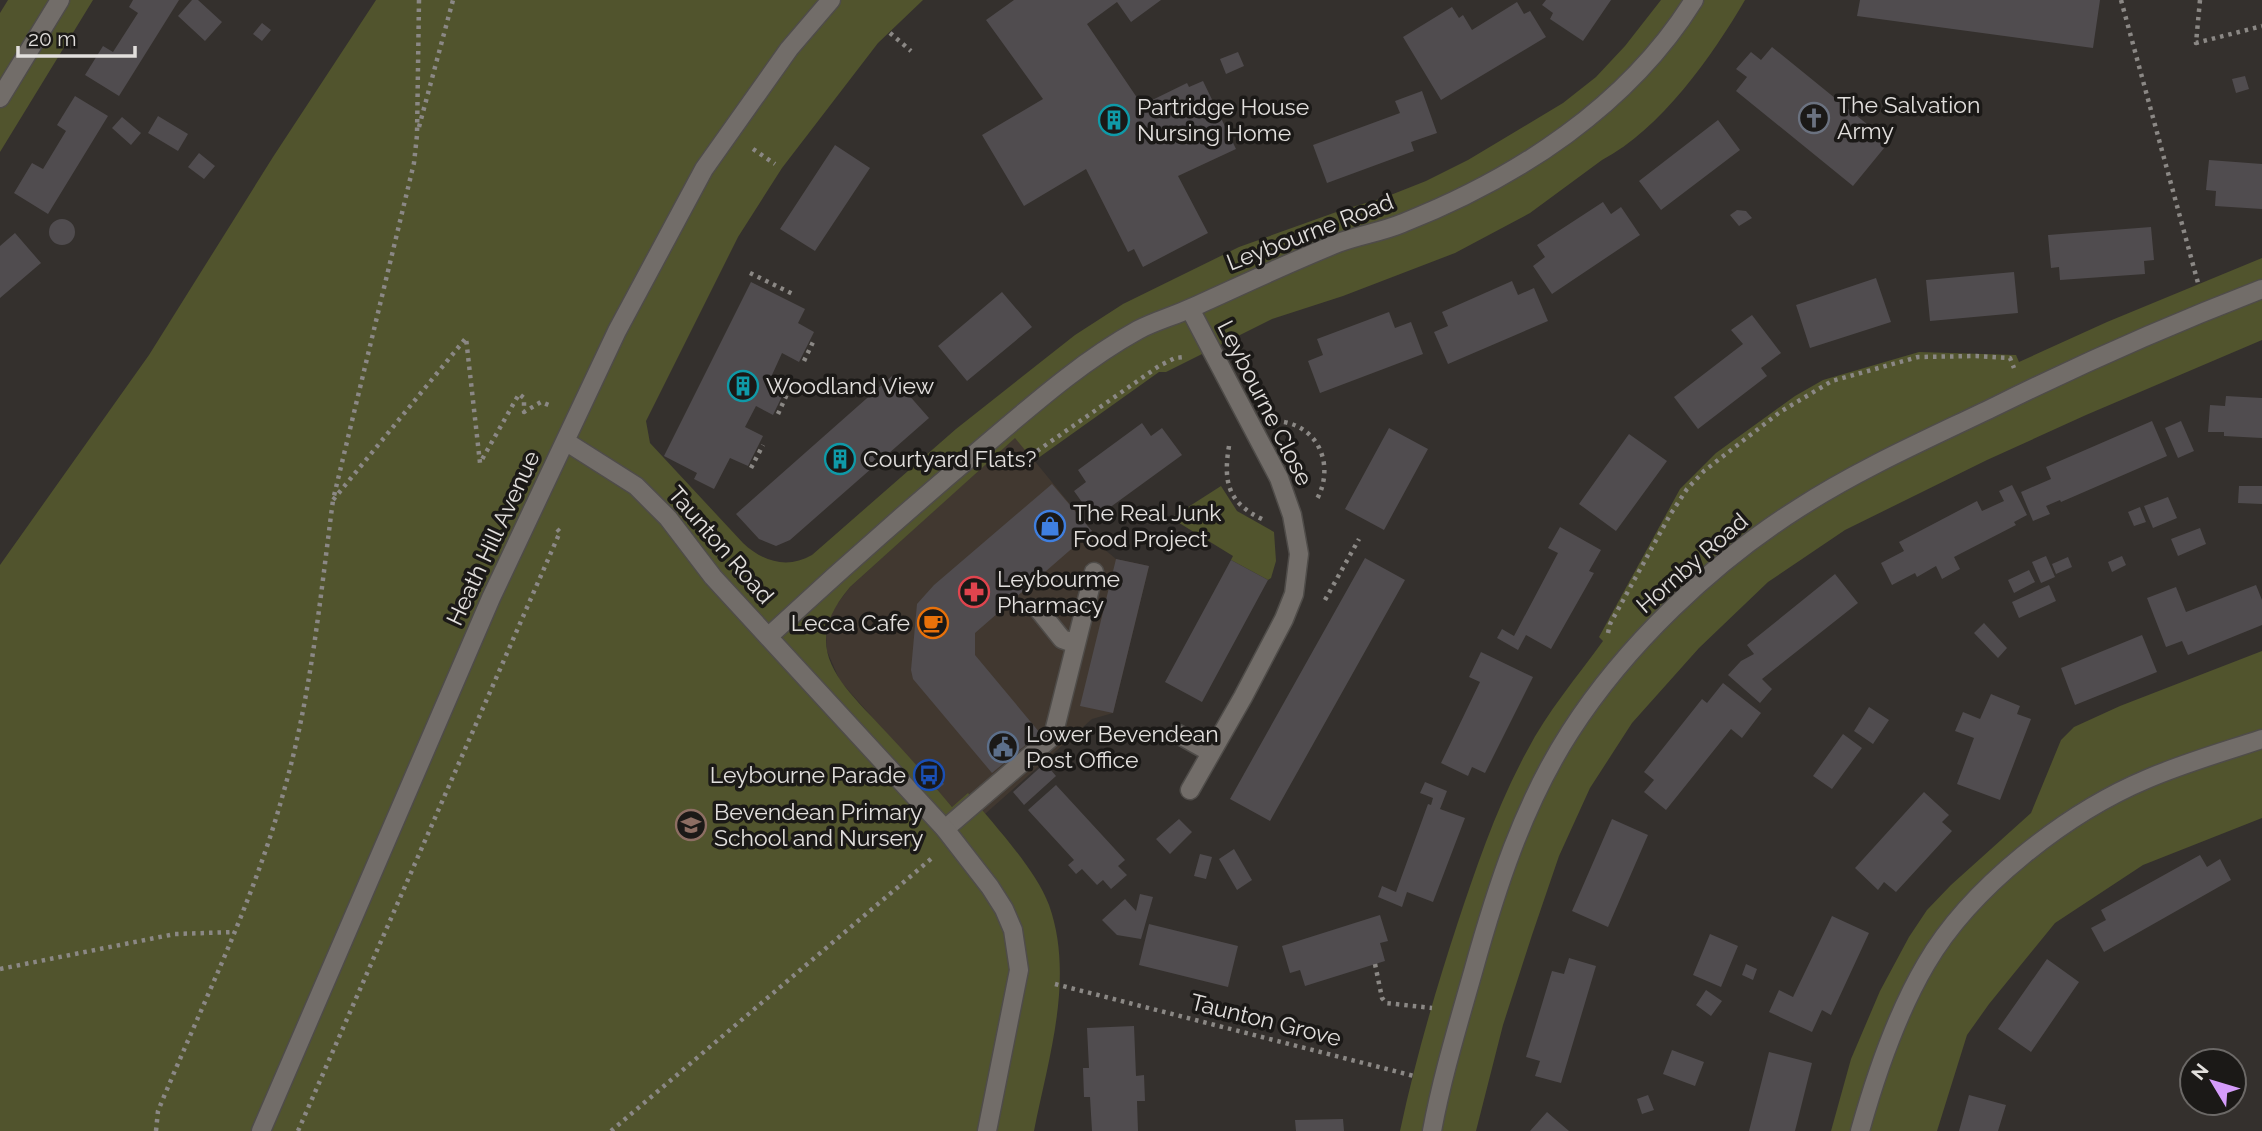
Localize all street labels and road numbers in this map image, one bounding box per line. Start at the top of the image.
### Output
street label: Leybourne Road [1223,187,1397,276]
street label: Leybourne Close [1212,316,1319,490]
street label: Heath Hill Avenue [440,446,545,629]
street label: Taunton Road [663,480,780,609]
street label: Hornby Road [1631,507,1753,618]
street label: Taunton Grove [1188,988,1344,1051]

